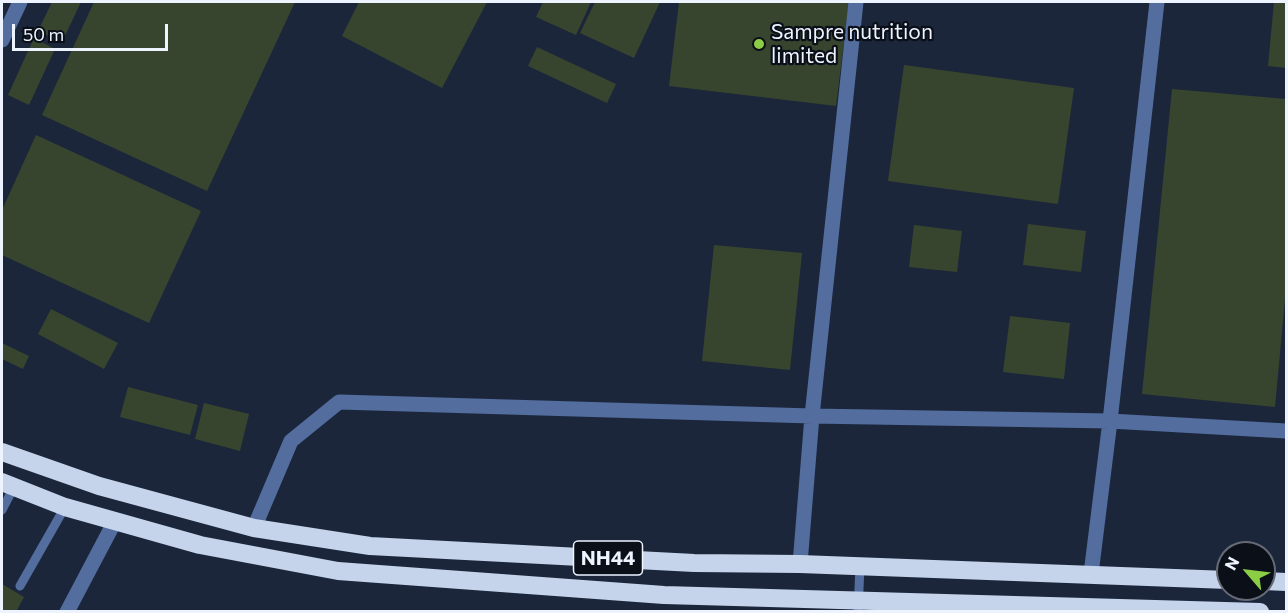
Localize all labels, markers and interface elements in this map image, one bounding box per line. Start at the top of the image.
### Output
scale bar [15,12,171,50]
place label: Sampre nutrition limited [771,19,933,69]
text: 50 m [23,23,64,45]
marker: Sampre nutrition limited [752,37,766,51]
road number: NH44 [574,541,642,575]
north arrow [1216,541,1276,601]
text: N [1220,553,1243,573]

